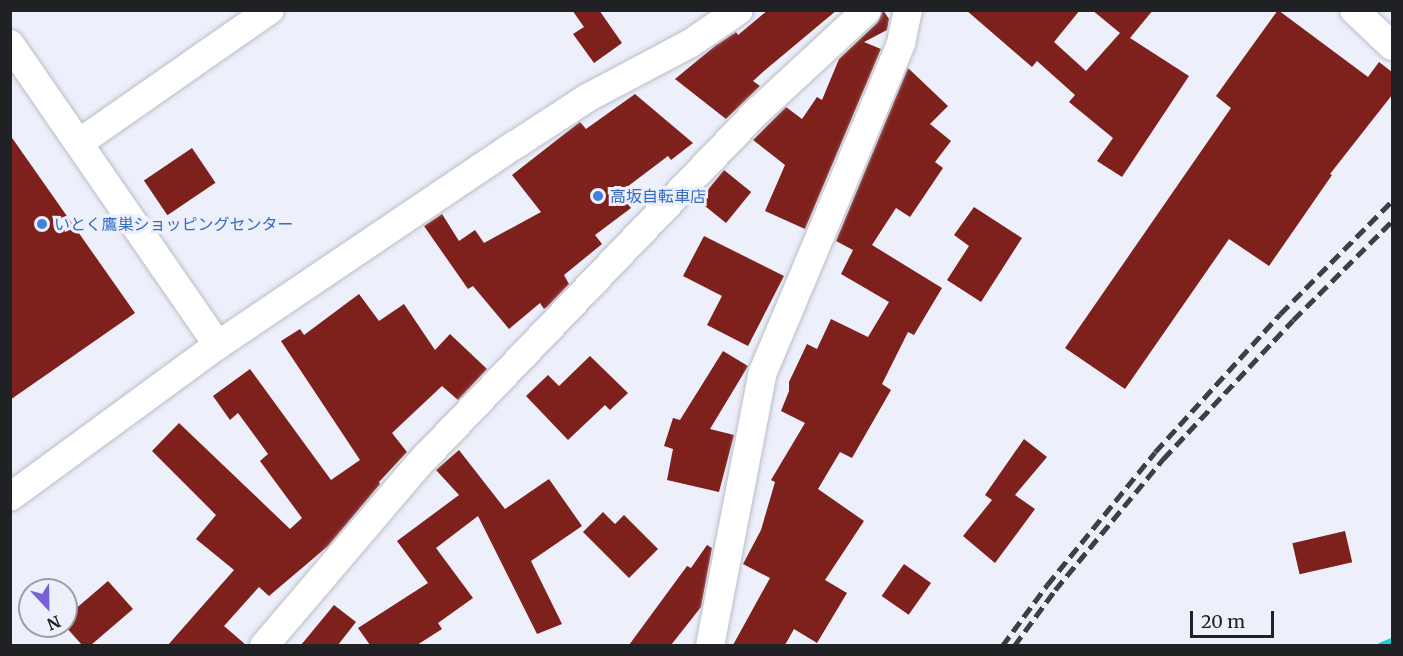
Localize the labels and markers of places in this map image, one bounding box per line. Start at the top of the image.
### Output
place label: 高坂自転車店 [610,186,706,206]
marker: 高坂自転車店 [591,189,605,203]
place label: いとく鷹巣ショッピングセンター [54,214,294,234]
marker: いとく鷹巣ショッピングセンター [35,217,49,231]

